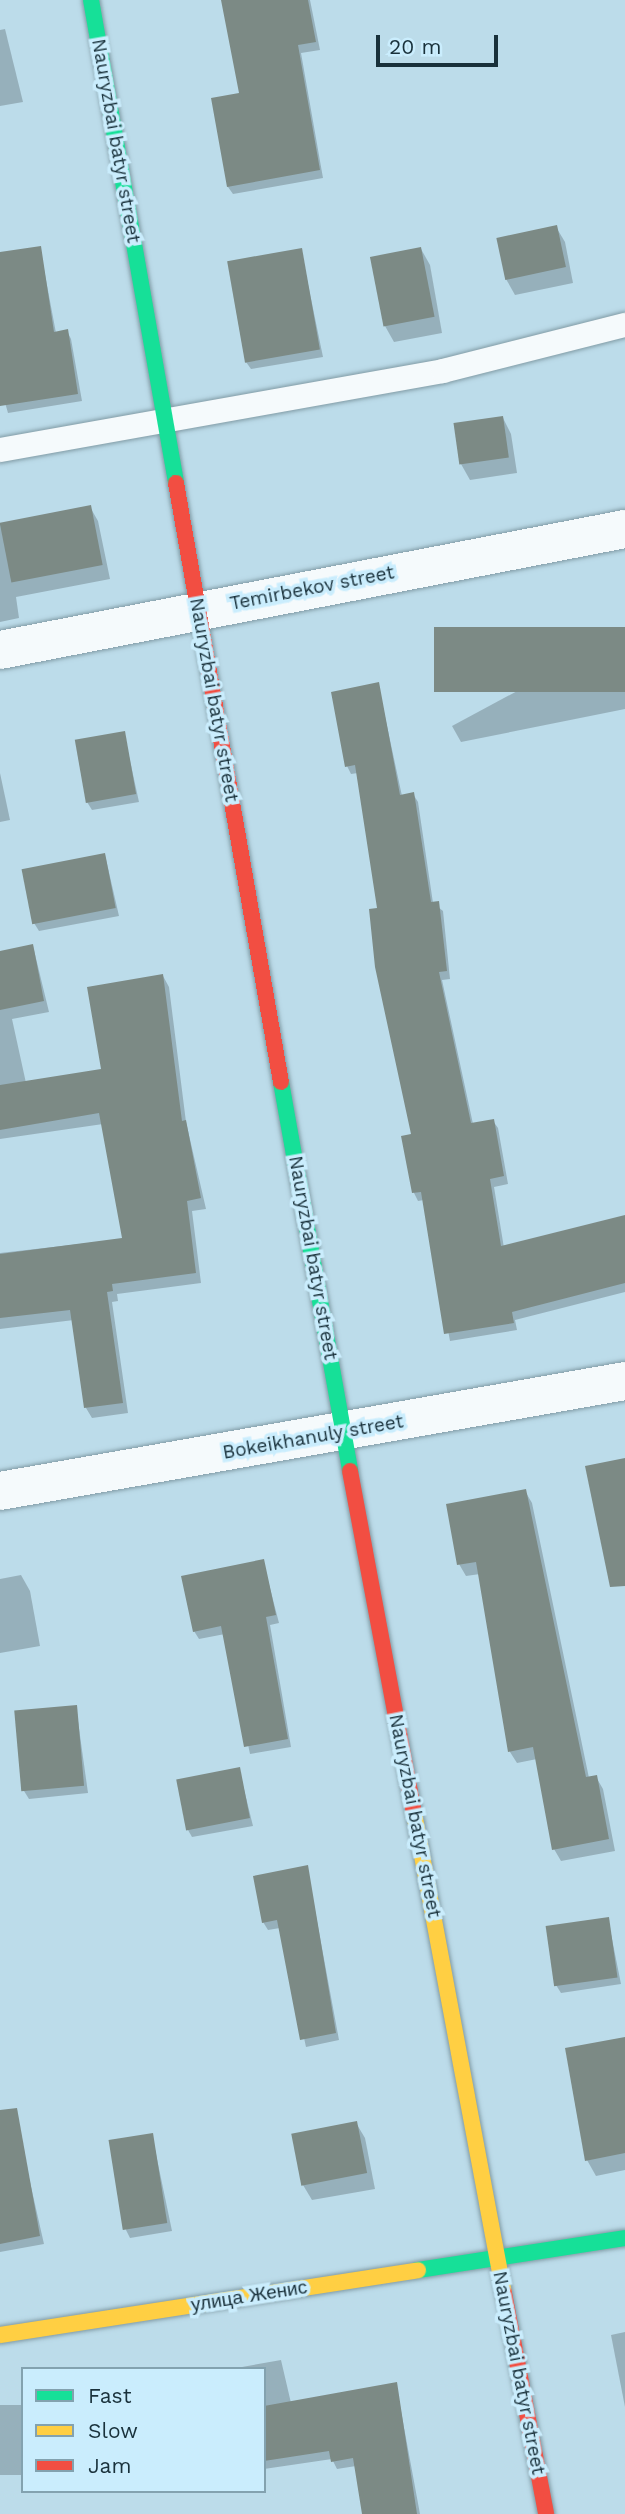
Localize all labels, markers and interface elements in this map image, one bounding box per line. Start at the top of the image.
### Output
scale bar [380,21,503,65]
text: 20 m [389,34,441,59]
street label: Nauryzbai batyr street [87,37,145,245]
street label: Temirbekov street [228,561,396,615]
street label: Nauryzbai batyr street [185,596,243,804]
street label: Nauryzbai batyr street [284,1154,342,1362]
street label: Bokeikhanuly street [221,1410,405,1464]
street label: Nauryzbai batyr street [384,1712,446,1920]
street label: Nauryzbai batyr street [488,2269,550,2477]
street label: улица Женис [189,2276,309,2316]
legend [21,2367,266,2493]
text: Fast [88,2383,132,2408]
text: Slow [88,2418,138,2443]
text: Jam [88,2453,131,2478]

